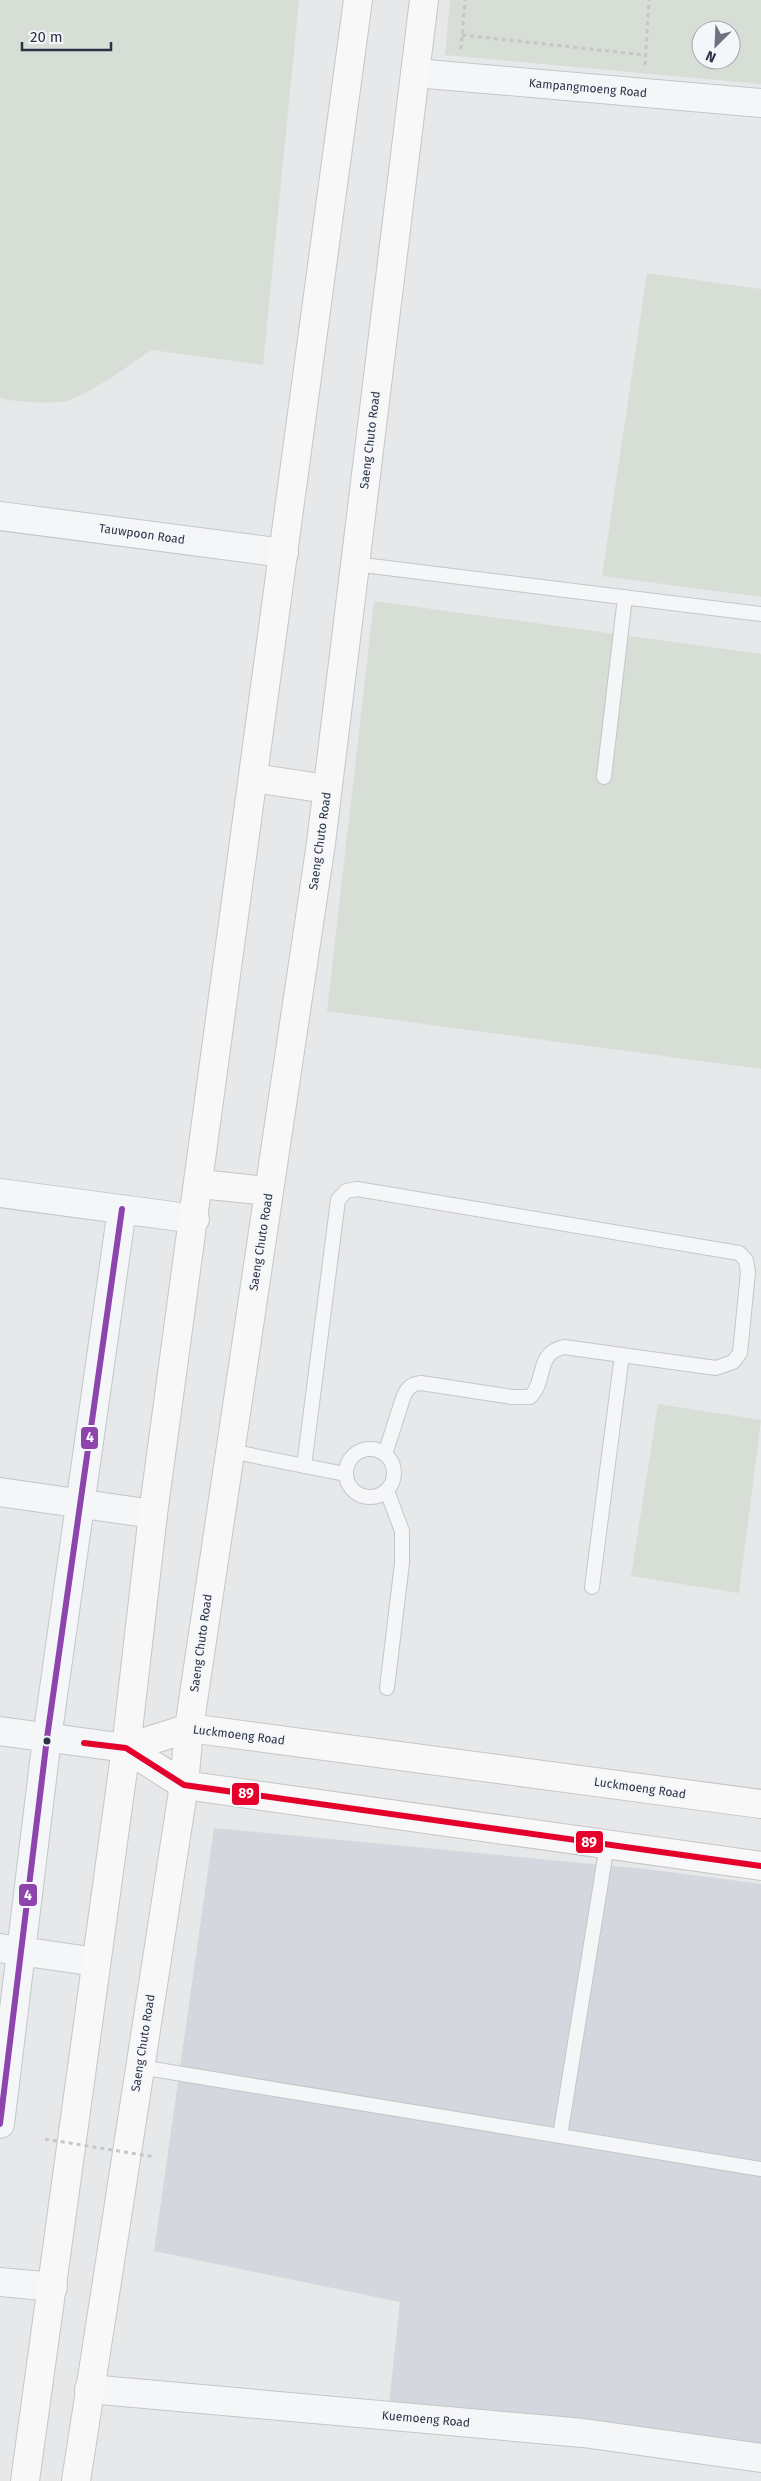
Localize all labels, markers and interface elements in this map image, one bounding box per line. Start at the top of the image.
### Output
scale bar [22,20,111,52]
north arrow [691,20,741,70]
text: 20 m [30,28,63,46]
text: N [703,47,719,66]
street label: Kampangmoeng Road [528,76,648,100]
street label: Saeng Chuto Road [357,390,383,490]
street label: Tauwpoon Road [98,521,186,547]
street label: Saeng Chuto Road [306,791,334,891]
street label: Saeng Chuto Road [246,1192,276,1292]
line badge: 4 [80,1426,99,1450]
text: 4 [86,1429,94,1446]
street label: Saeng Chuto Road [187,1593,215,1693]
street label: Luckmoeng Road [192,1722,286,1748]
unlabelled marker [42,1736,52,1746]
street label: Luckmoeng Road [593,1775,687,1801]
line badge: 89 [231,1782,260,1806]
text: 89 [238,1785,254,1802]
line badge: 89 [575,1830,604,1854]
text: 89 [581,1834,597,1851]
line badge: 4 [18,1883,38,1907]
text: 4 [24,1887,32,1904]
street label: Saeng Chuto Road [128,1993,158,2093]
street label: Kuemoeng Road [381,2408,471,2430]

